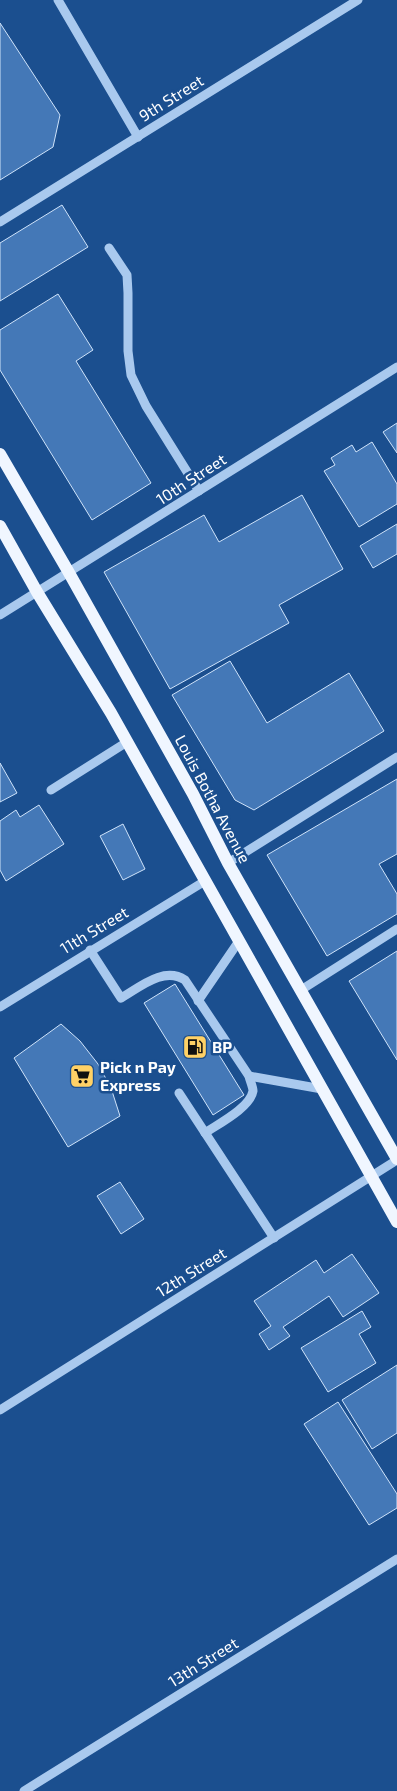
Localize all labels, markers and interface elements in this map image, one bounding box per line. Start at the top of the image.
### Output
street label: 9th Street [135,70,207,125]
street label: 10th Street [152,449,229,508]
street label: Louis Botha Avenue [172,732,255,866]
street label: 11th Street [56,902,131,957]
fuel station icon: BP [182,1034,208,1060]
place label: BP [212,1037,232,1056]
place label: Pick n Pay Express [100,1057,176,1094]
supermarket icon: Pick n Pay Express [69,1063,95,1089]
street label: 12th Street [152,1243,229,1301]
street label: 13th Street [164,1633,241,1690]

